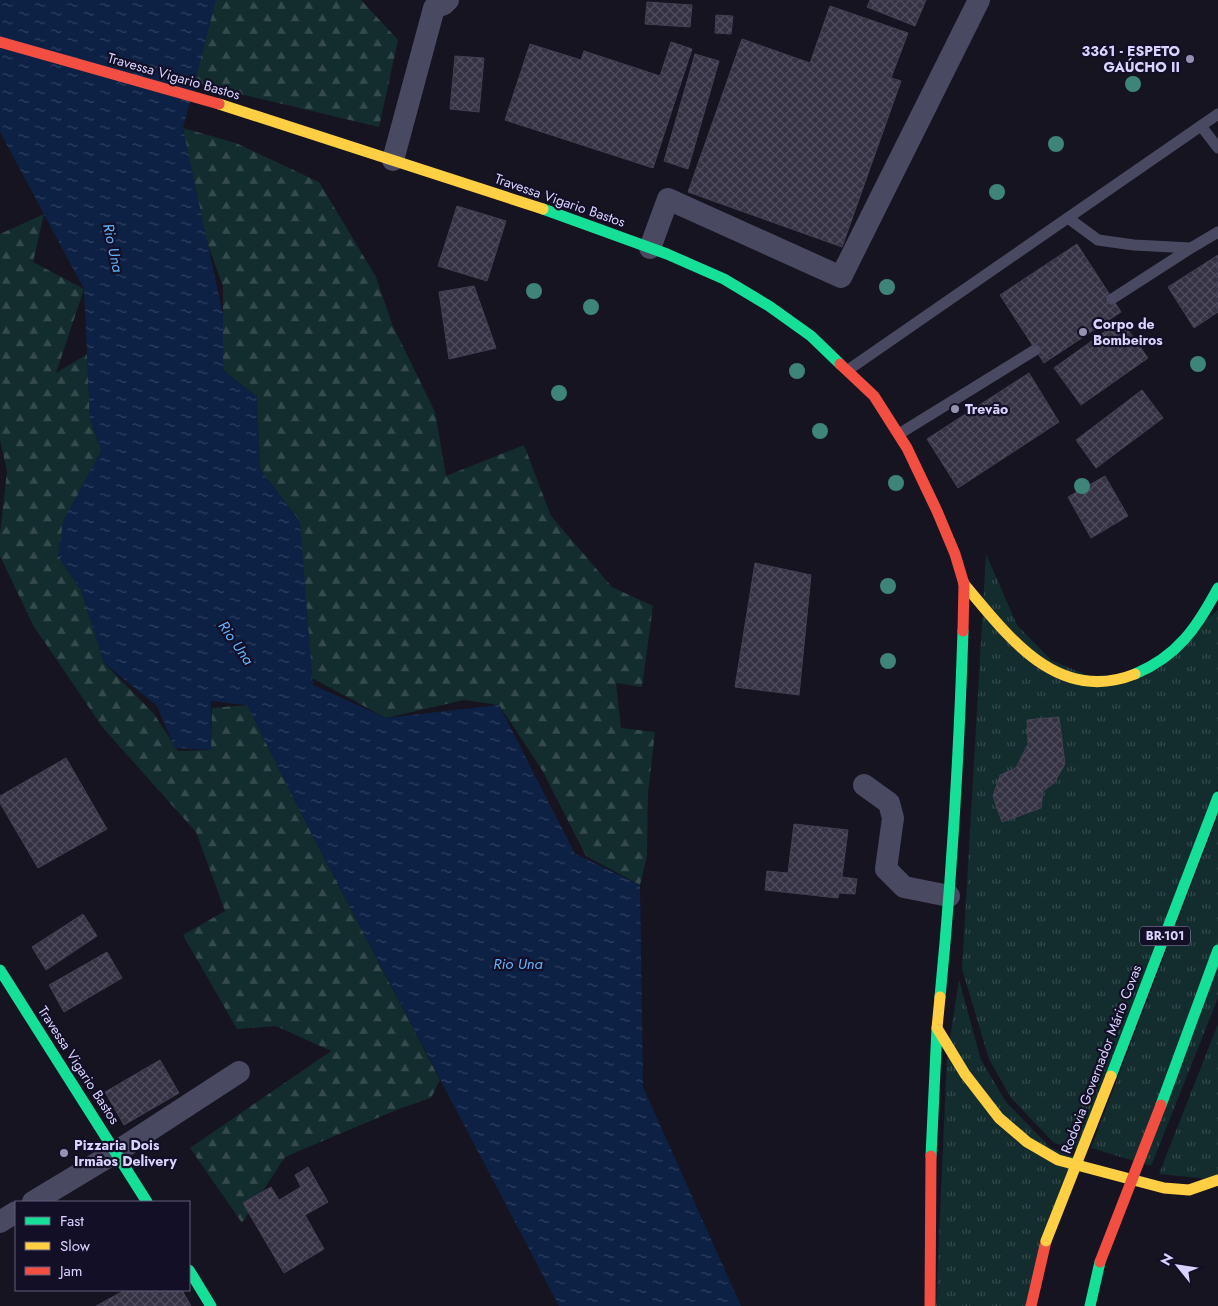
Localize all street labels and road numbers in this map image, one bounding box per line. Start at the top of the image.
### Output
street label: Travessa Vigario Bastos [105,48,243,105]
street label: Travessa Vigario Bastos [492,168,628,232]
road number: BR-101 [1140,926,1190,946]
street label: Rodovia Governador Mário Covas [1056,961,1146,1156]
street label: Travessa Vigario Bastos [33,1002,125,1128]

